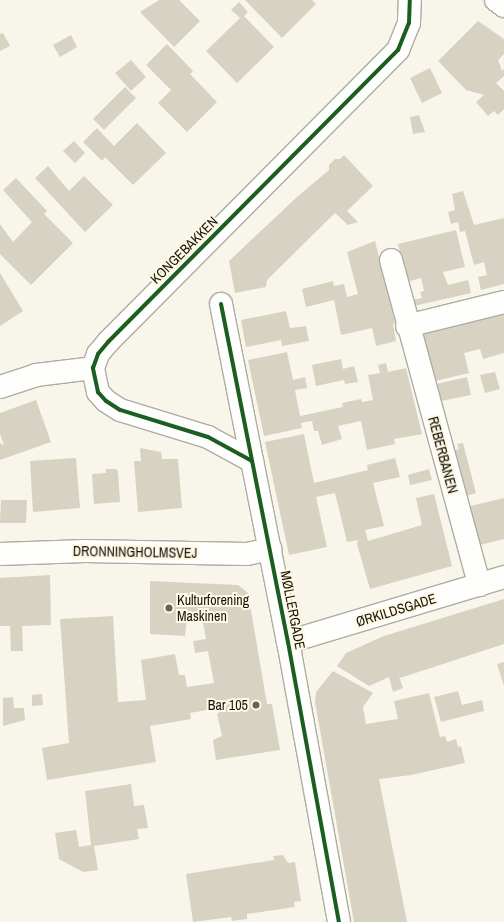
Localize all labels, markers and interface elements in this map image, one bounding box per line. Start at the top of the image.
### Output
street label: KONGEBAKKEN [147,213,221,287]
street label: REBERBANEN [425,415,461,495]
street label: DRONNINGHOLMSVEJ [73,543,197,561]
street label: MØLLERGADE [277,569,309,651]
street label: ØRKILDSGADE [354,590,438,630]
place label: Kulturforening Maskinen [177,592,249,624]
marker: Kulturforening Maskinen [164,603,174,613]
place label: Bar 105 [208,697,248,713]
marker: Bar 105 [251,700,261,710]

